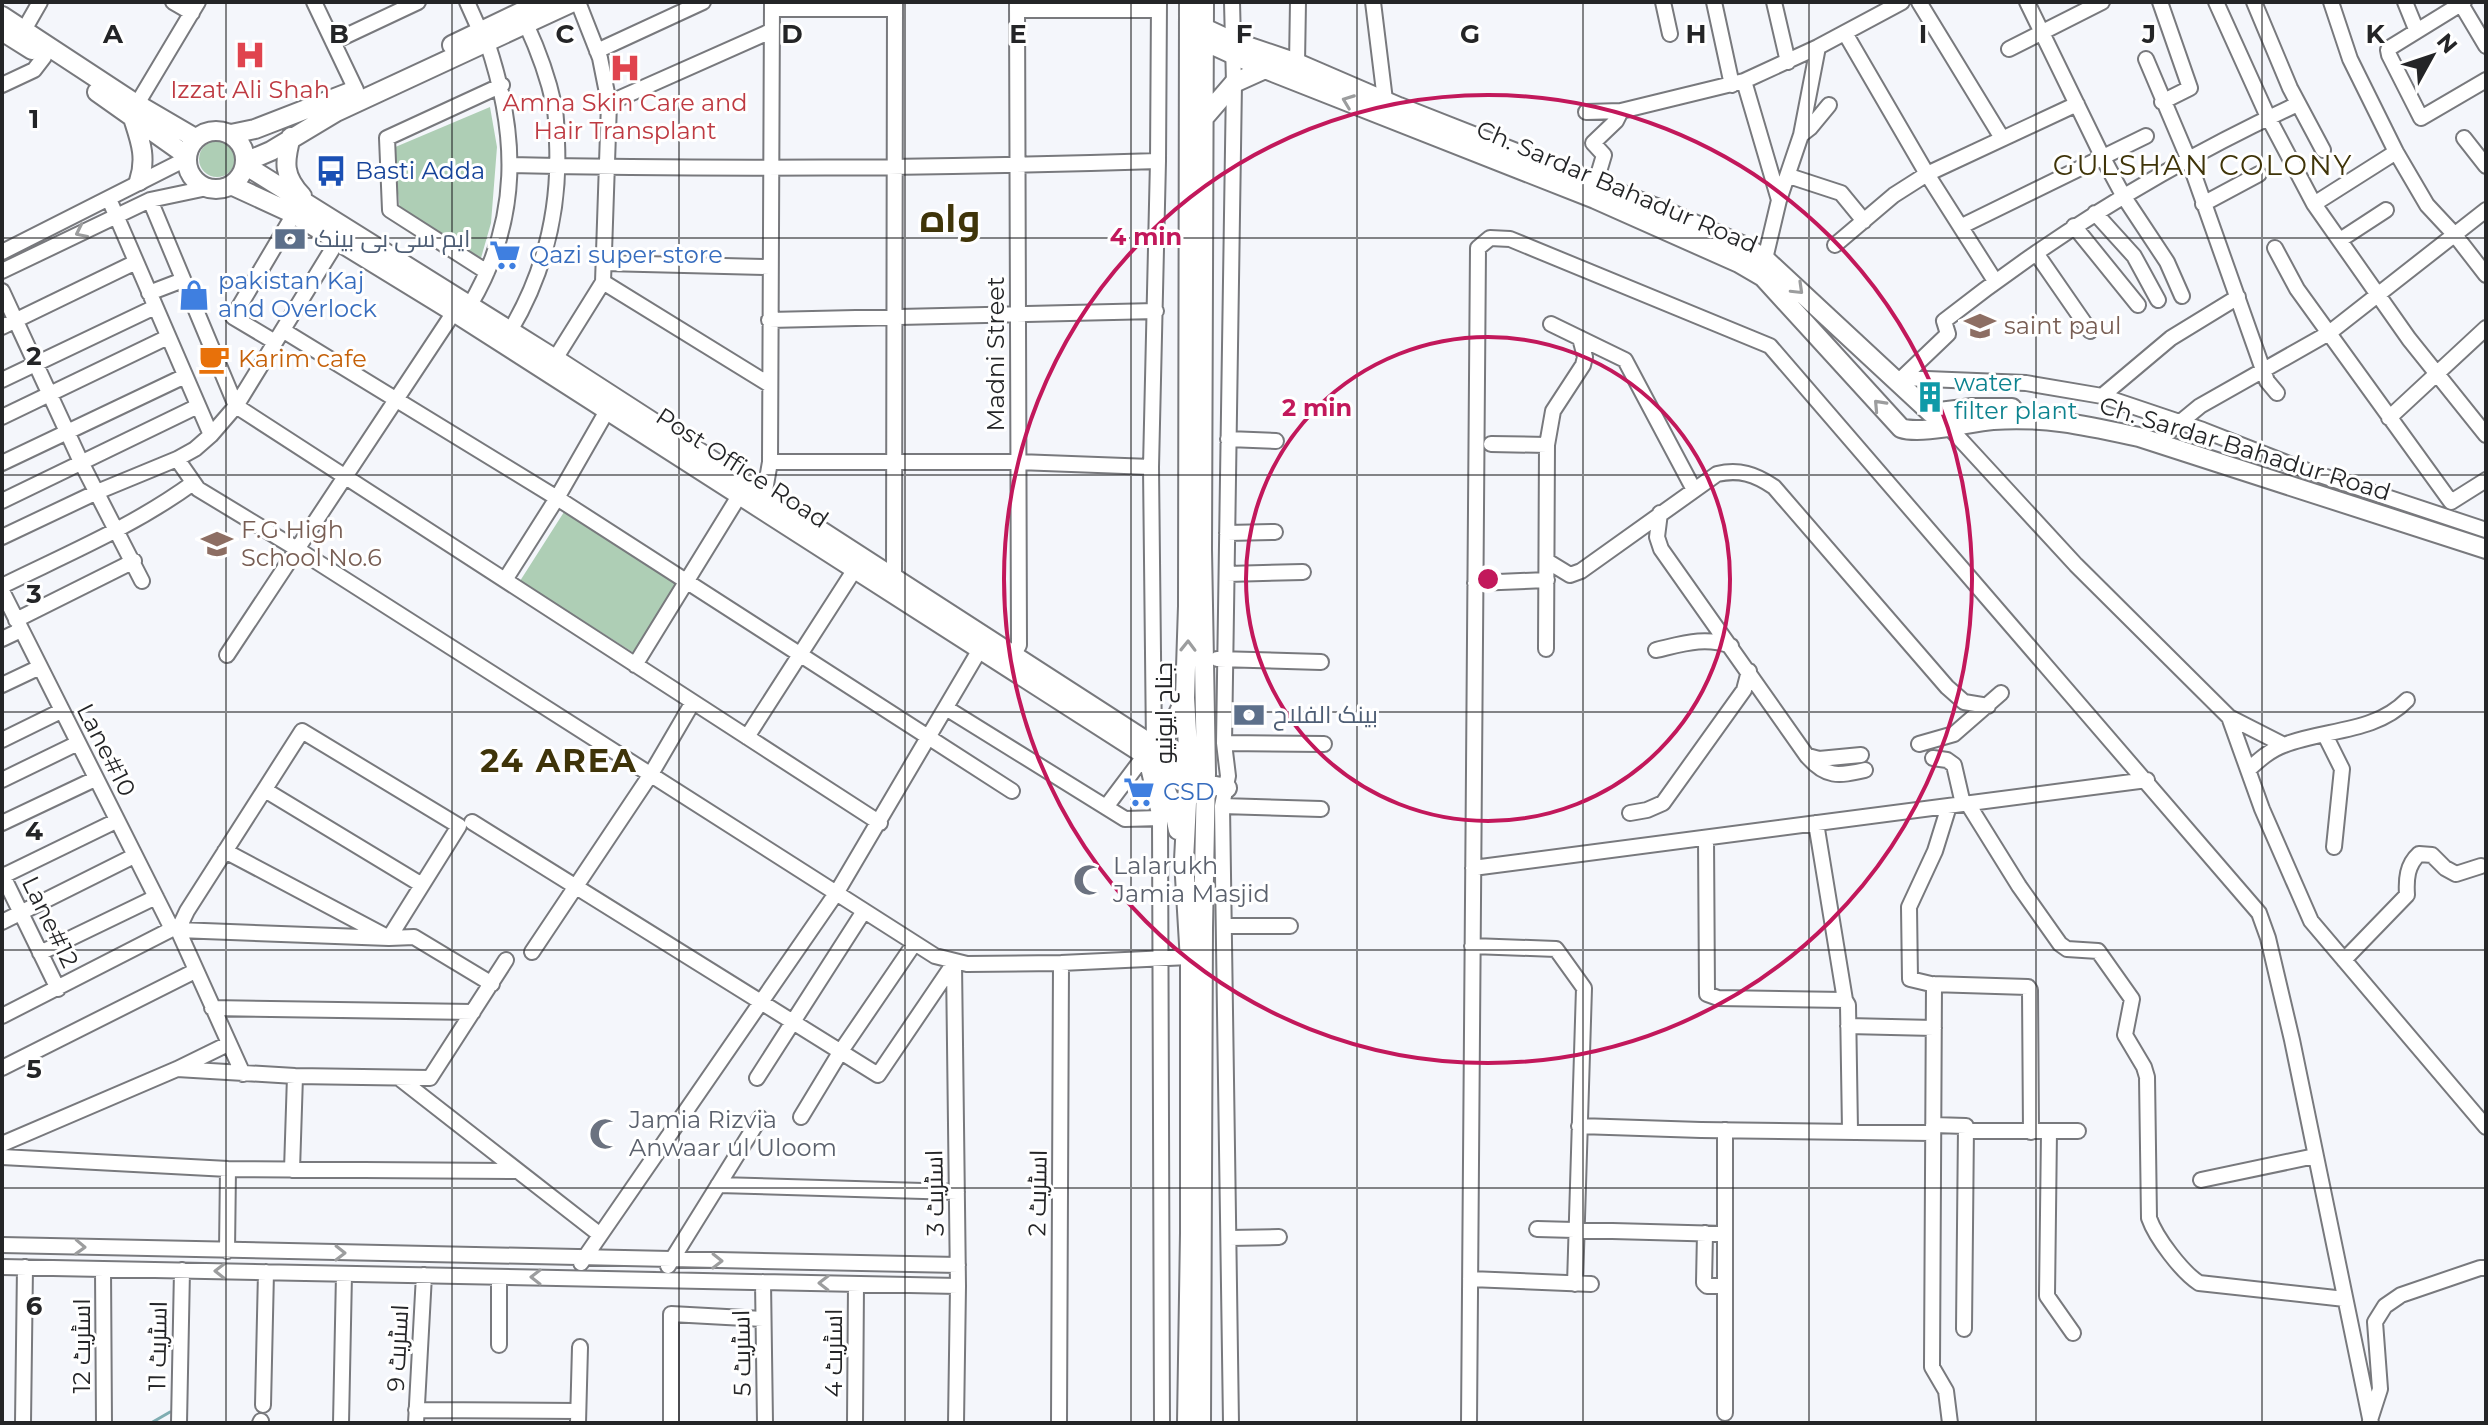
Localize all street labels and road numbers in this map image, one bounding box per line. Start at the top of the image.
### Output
street label: Ch. Sardar Bahadur Road [1472,114,1762,259]
street label: Madni Street [981,276,1010,431]
street label: Ch. Sardar Bahadur Road [2096,390,2394,507]
street label: Post Office Road [651,401,834,534]
street label: جناح ایونیو [1149,662,1180,764]
street label: Lane#10 [71,699,142,801]
street label: Lane#12 [16,871,85,972]
street label: اسٹریٹ 2 [1022,1149,1053,1236]
street label: اسٹریٹ 3 [919,1150,950,1236]
street label: اسٹریٹ 12 [67,1298,96,1394]
street label: اسٹریٹ 11 [142,1301,173,1391]
street label: اسٹریٹ 9 [381,1304,414,1392]
street label: اسٹریٹ 4 [819,1309,848,1397]
street label: اسٹریٹ 5 [726,1310,757,1396]

